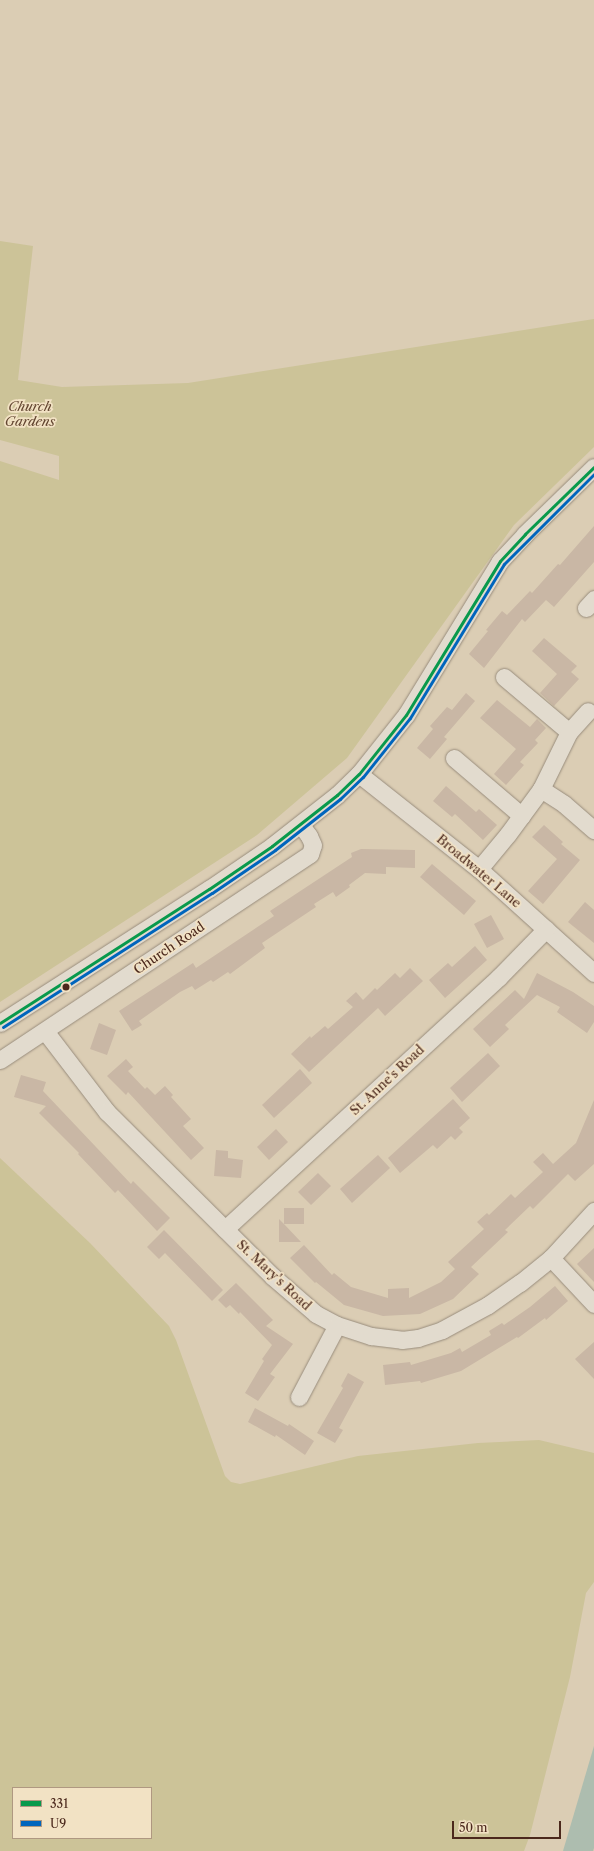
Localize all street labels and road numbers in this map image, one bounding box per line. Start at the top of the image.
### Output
street label: Broadwater Lane [433,831,525,911]
street label: Church Road [131,919,207,977]
street label: St. Anne's Road [346,1041,428,1119]
street label: St. Mary's Road [234,1237,314,1313]

